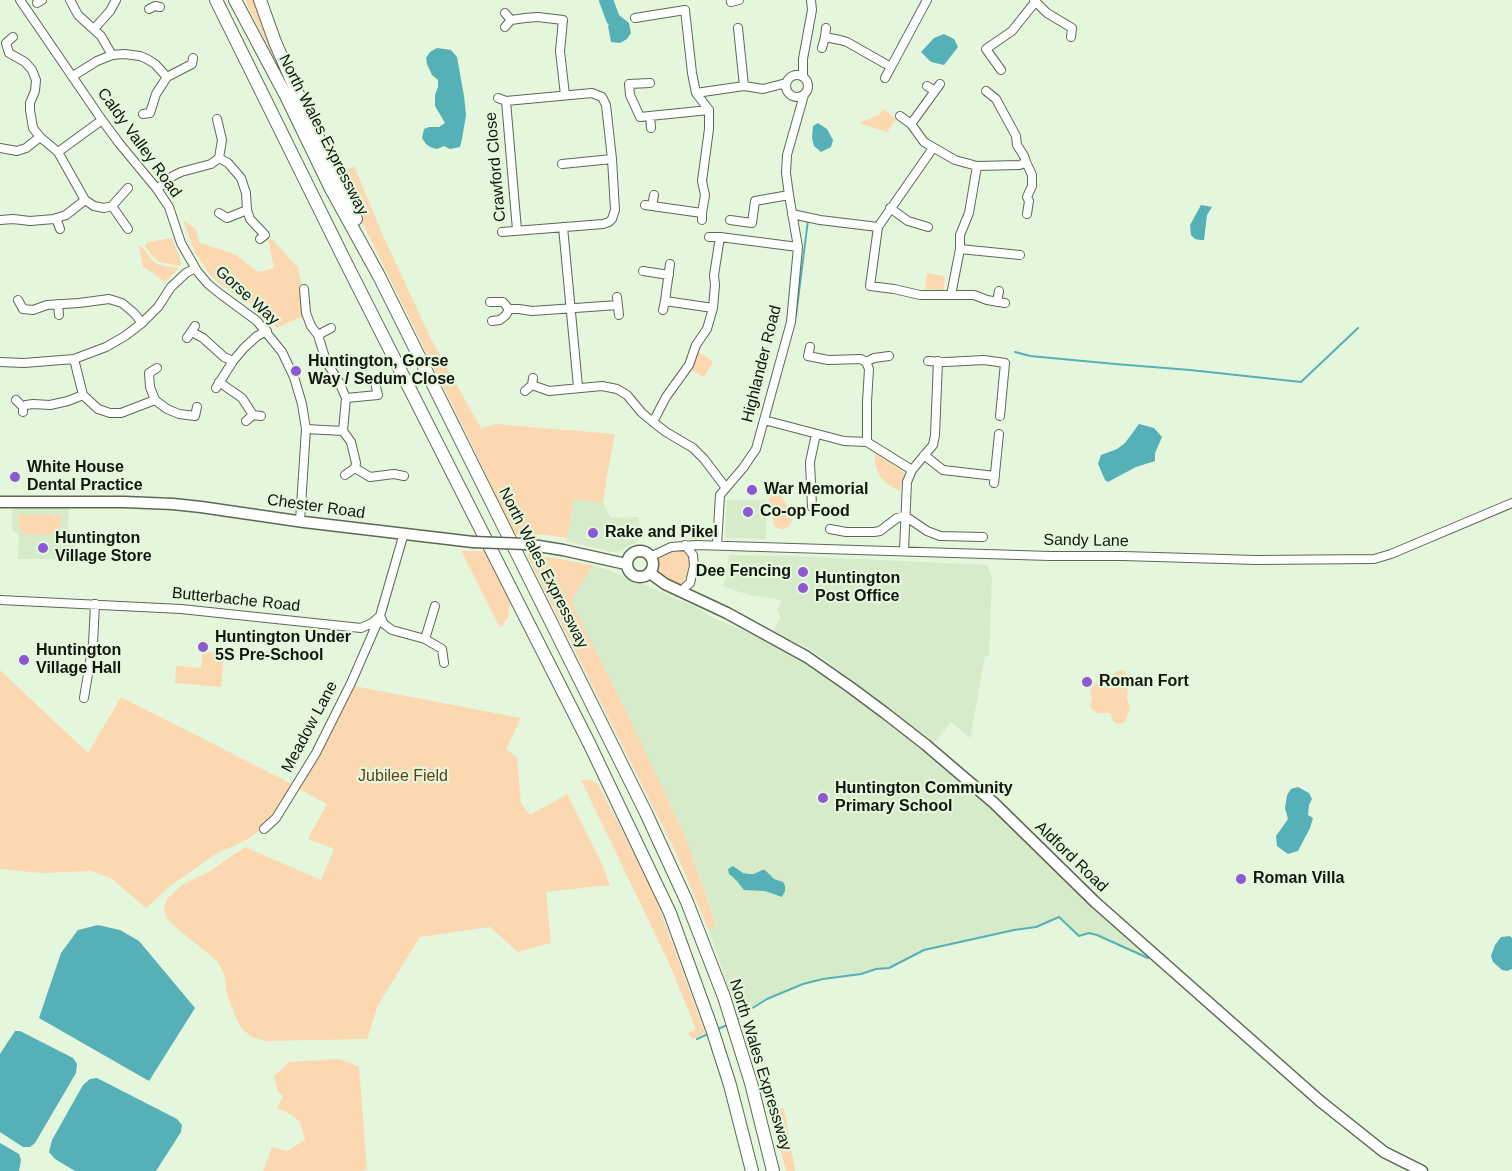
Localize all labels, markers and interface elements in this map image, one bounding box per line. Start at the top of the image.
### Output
street label: North Wales Expressway [274,51,372,219]
street label: Caldy Valley Road [93,85,185,201]
street label: Crawford Close [482,111,510,223]
street label: Gorse Way [211,262,283,330]
street label: Highlander Road [738,303,786,425]
place label: Huntington, Gorse Way / Sedum Close [308,352,455,390]
marker: Huntington, Gorse Way / Sedum Close [289,364,303,378]
place label: White House Dental Practice [27,458,143,496]
marker: White House Dental Practice [8,470,22,484]
place label: War Memorial [764,480,868,500]
marker: War Memorial [745,483,759,497]
street label: North Wales Expressway [494,484,592,652]
street label: Chester Road [266,491,366,523]
place label: Co-op Food [760,502,850,522]
marker: Co-op Food [741,505,755,519]
place label: Rake and Pikel [605,523,718,543]
marker: Rake and Pikel [586,526,600,540]
place label: Huntington Village Store [55,529,152,567]
street label: Sandy Lane [1043,531,1129,551]
marker: Huntington Village Store [36,541,50,555]
place label: Dee Fencing [696,562,791,582]
marker: Dee Fencing [796,565,810,579]
place label: Huntington Post Office [815,569,900,607]
marker: Huntington Post Office [796,581,810,595]
street label: Butterbache Road [171,584,301,616]
place label: Huntington Under 5S Pre-School [215,628,351,666]
marker: Huntington Under 5S Pre-School [196,640,210,654]
place label: Huntington Village Hall [36,641,121,679]
marker: Huntington Village Hall [17,653,31,667]
place label: Roman Fort [1099,672,1189,692]
marker: Roman Fort [1080,675,1094,689]
street label: Meadow Lane [278,678,342,776]
park label: Jubilee Field [358,767,448,787]
place label: Huntington Community Primary School [835,779,1013,817]
marker: Huntington Community Primary School [816,791,830,805]
street label: Aldford Road [1031,818,1111,896]
place label: Roman Villa [1253,869,1344,889]
marker: Roman Villa [1234,872,1248,886]
street label: North Wales Expressway [725,977,795,1153]

